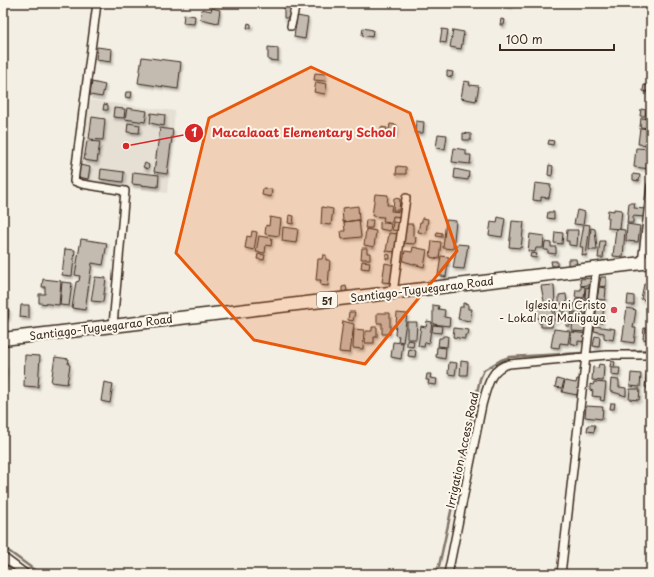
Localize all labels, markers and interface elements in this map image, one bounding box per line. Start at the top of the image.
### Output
scale bar [500,26,614,52]
text: 100 m [506,30,543,48]
callout: Macalaoat Elementary School [184,121,404,145]
text: 1 [191,123,197,141]
text: Macalaoat Elementary School [212,123,396,141]
street label: Santiago-Tuguegarao Road [349,272,495,306]
road number: 51 [317,292,337,308]
place label: Iglesia ni Cristo - Lokal ng Maligaya [499,296,606,326]
marker: Iglesia ni Cristo - Lokal ng Maligaya [609,305,619,315]
street label: Santiago-Tuguegarao Road [28,310,174,344]
street label: Irrigation Access Road [441,390,483,510]

